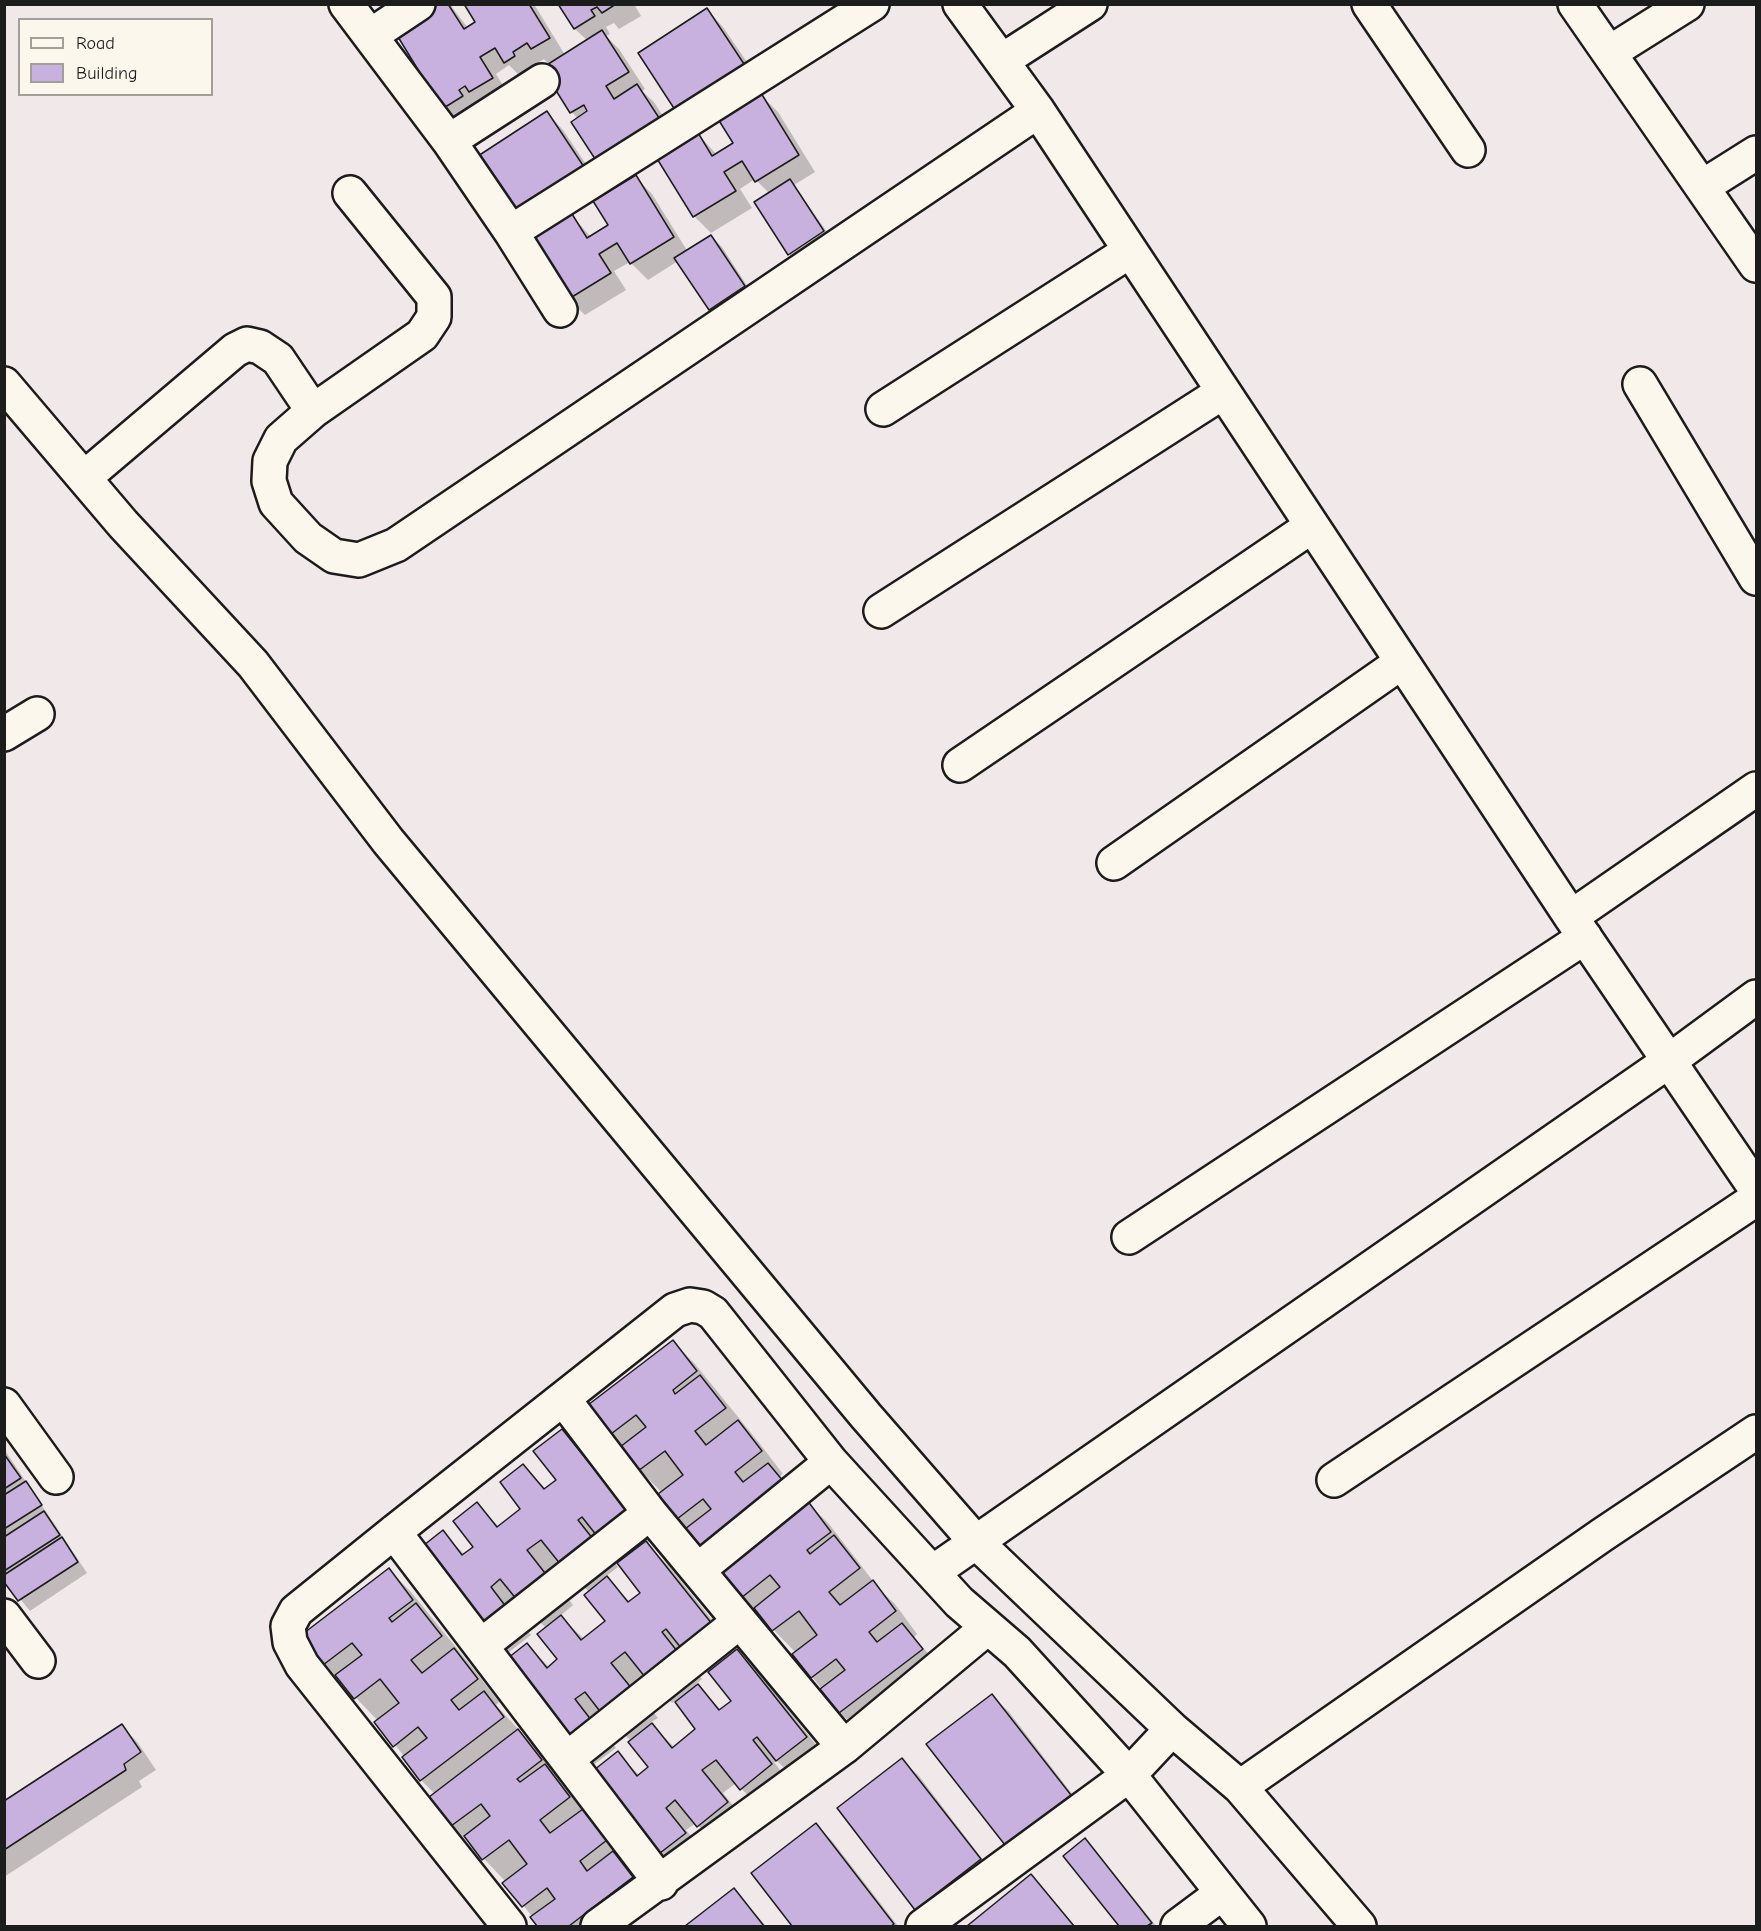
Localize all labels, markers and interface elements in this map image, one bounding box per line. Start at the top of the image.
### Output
legend [18,18,213,96]
text: Road [76,33,115,54]
text: Building [76,63,138,84]

